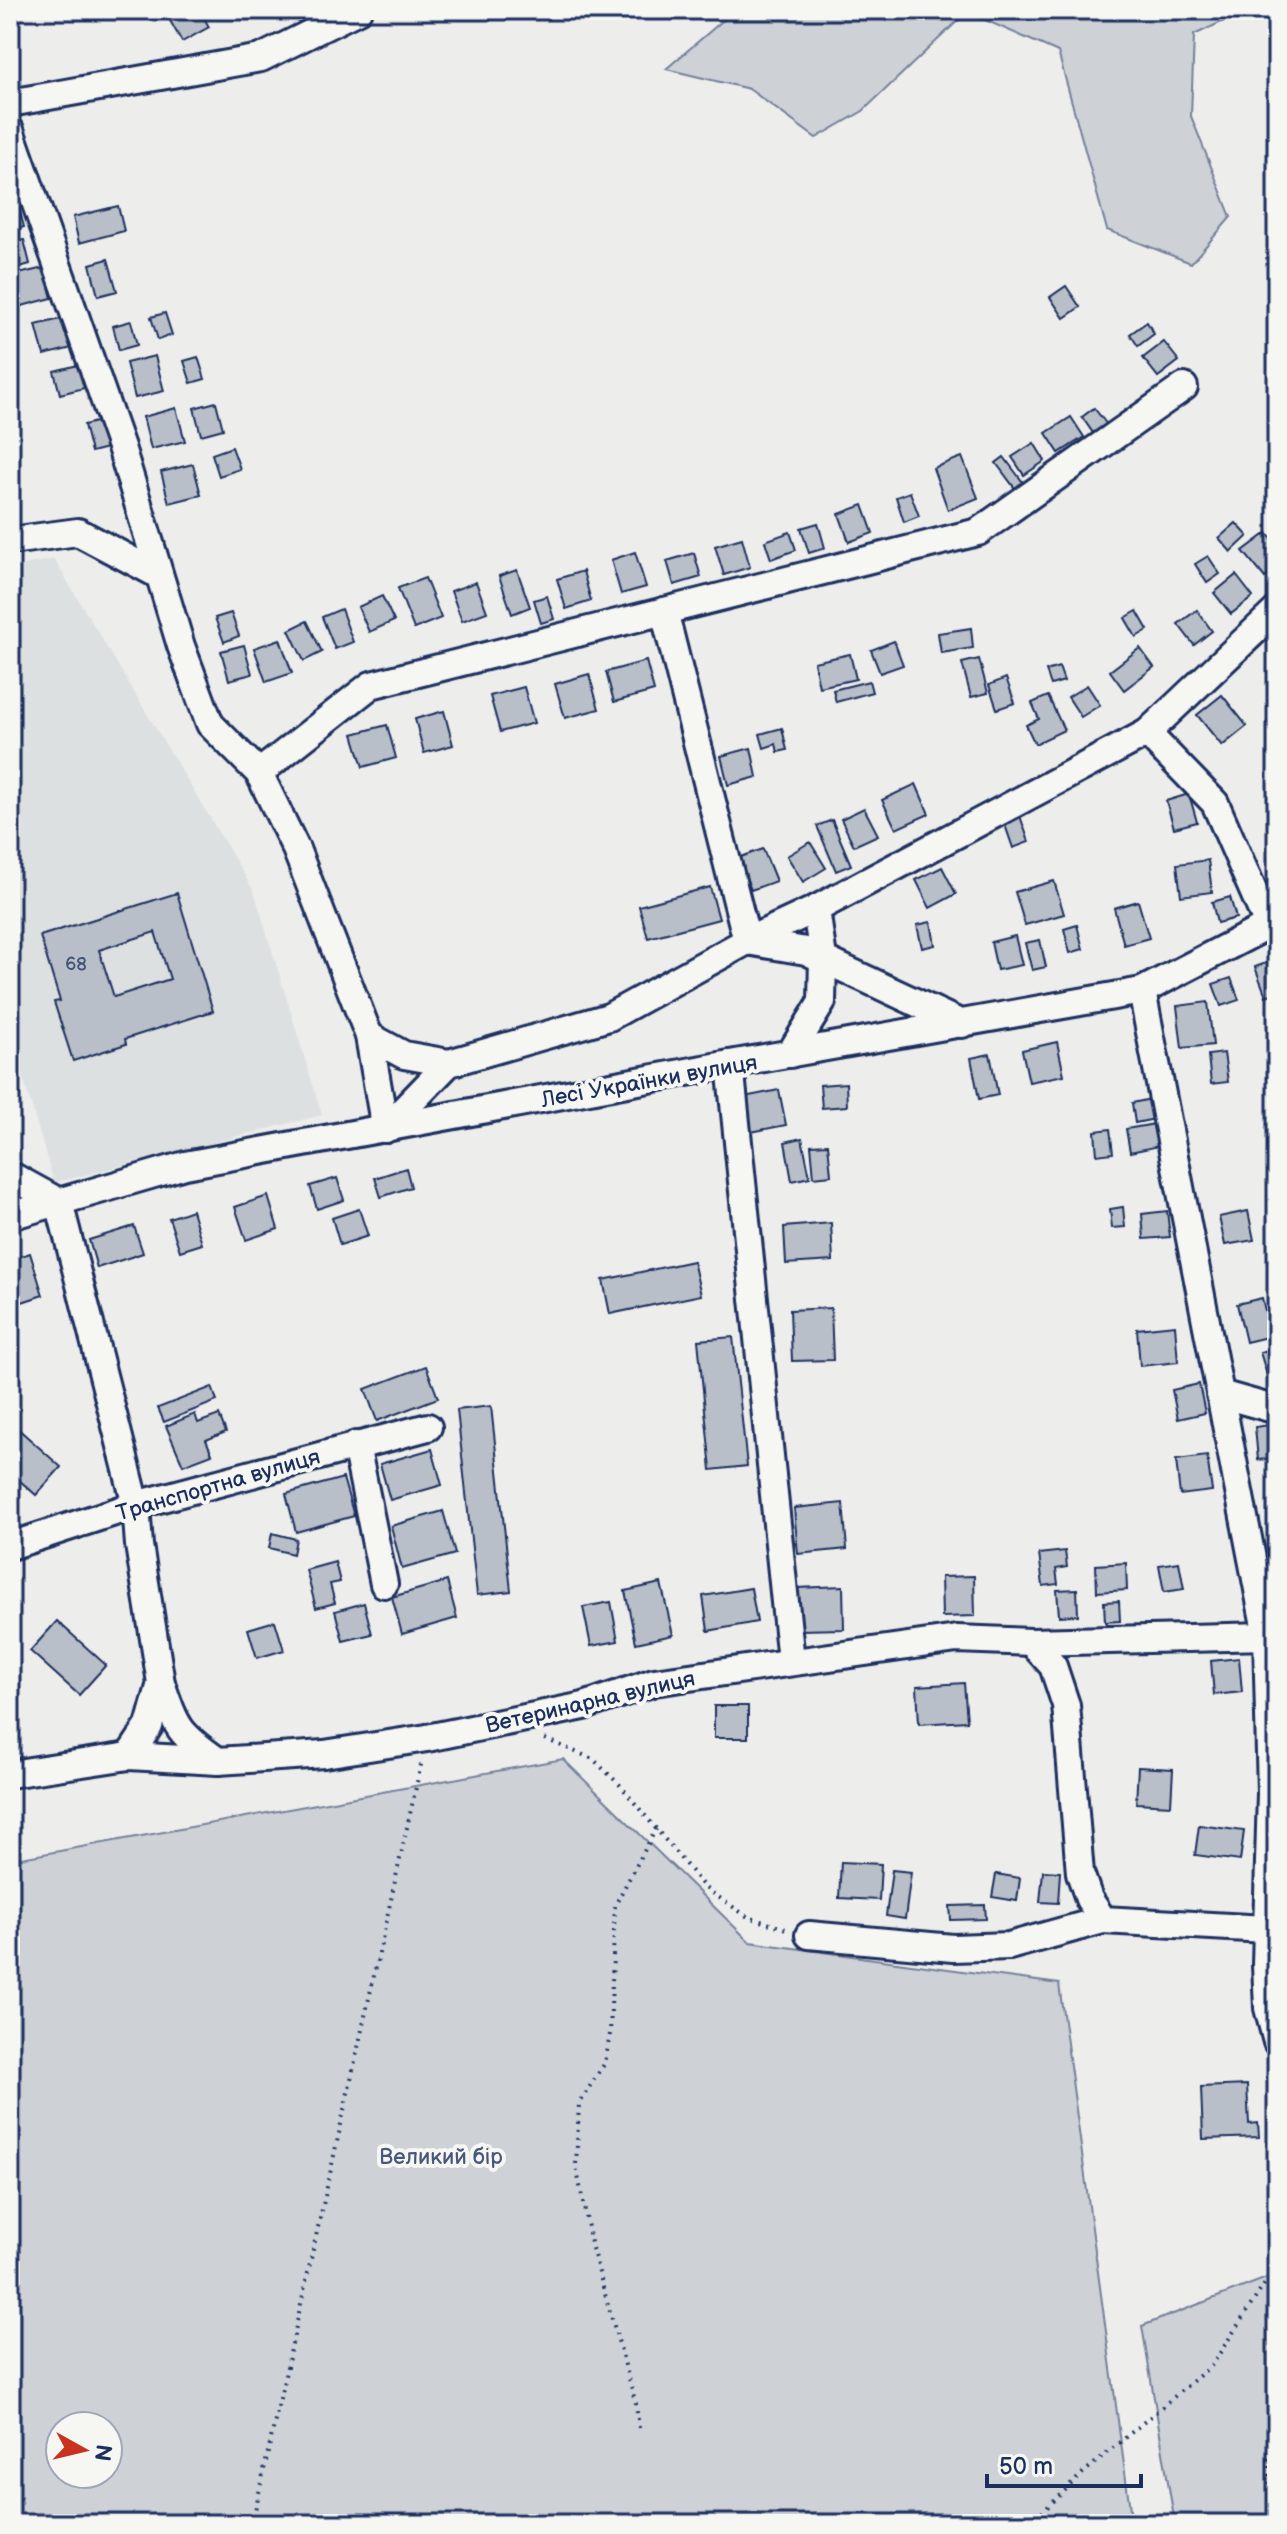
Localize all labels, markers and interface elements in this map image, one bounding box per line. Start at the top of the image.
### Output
house number: 68 [65,954,87,975]
street label: Лесі Українки вулиця [538,1049,759,1114]
street label: Транспортна вулиця [113,1443,323,1527]
street label: Ветеринарна вулиця [483,1665,698,1740]
park label: Великий бір [379,2144,503,2171]
north arrow [44,2410,124,2490]
scale bar [987,2438,1141,2488]
text: N [88,2443,117,2463]
text: 50 m [999,2452,1053,2481]

